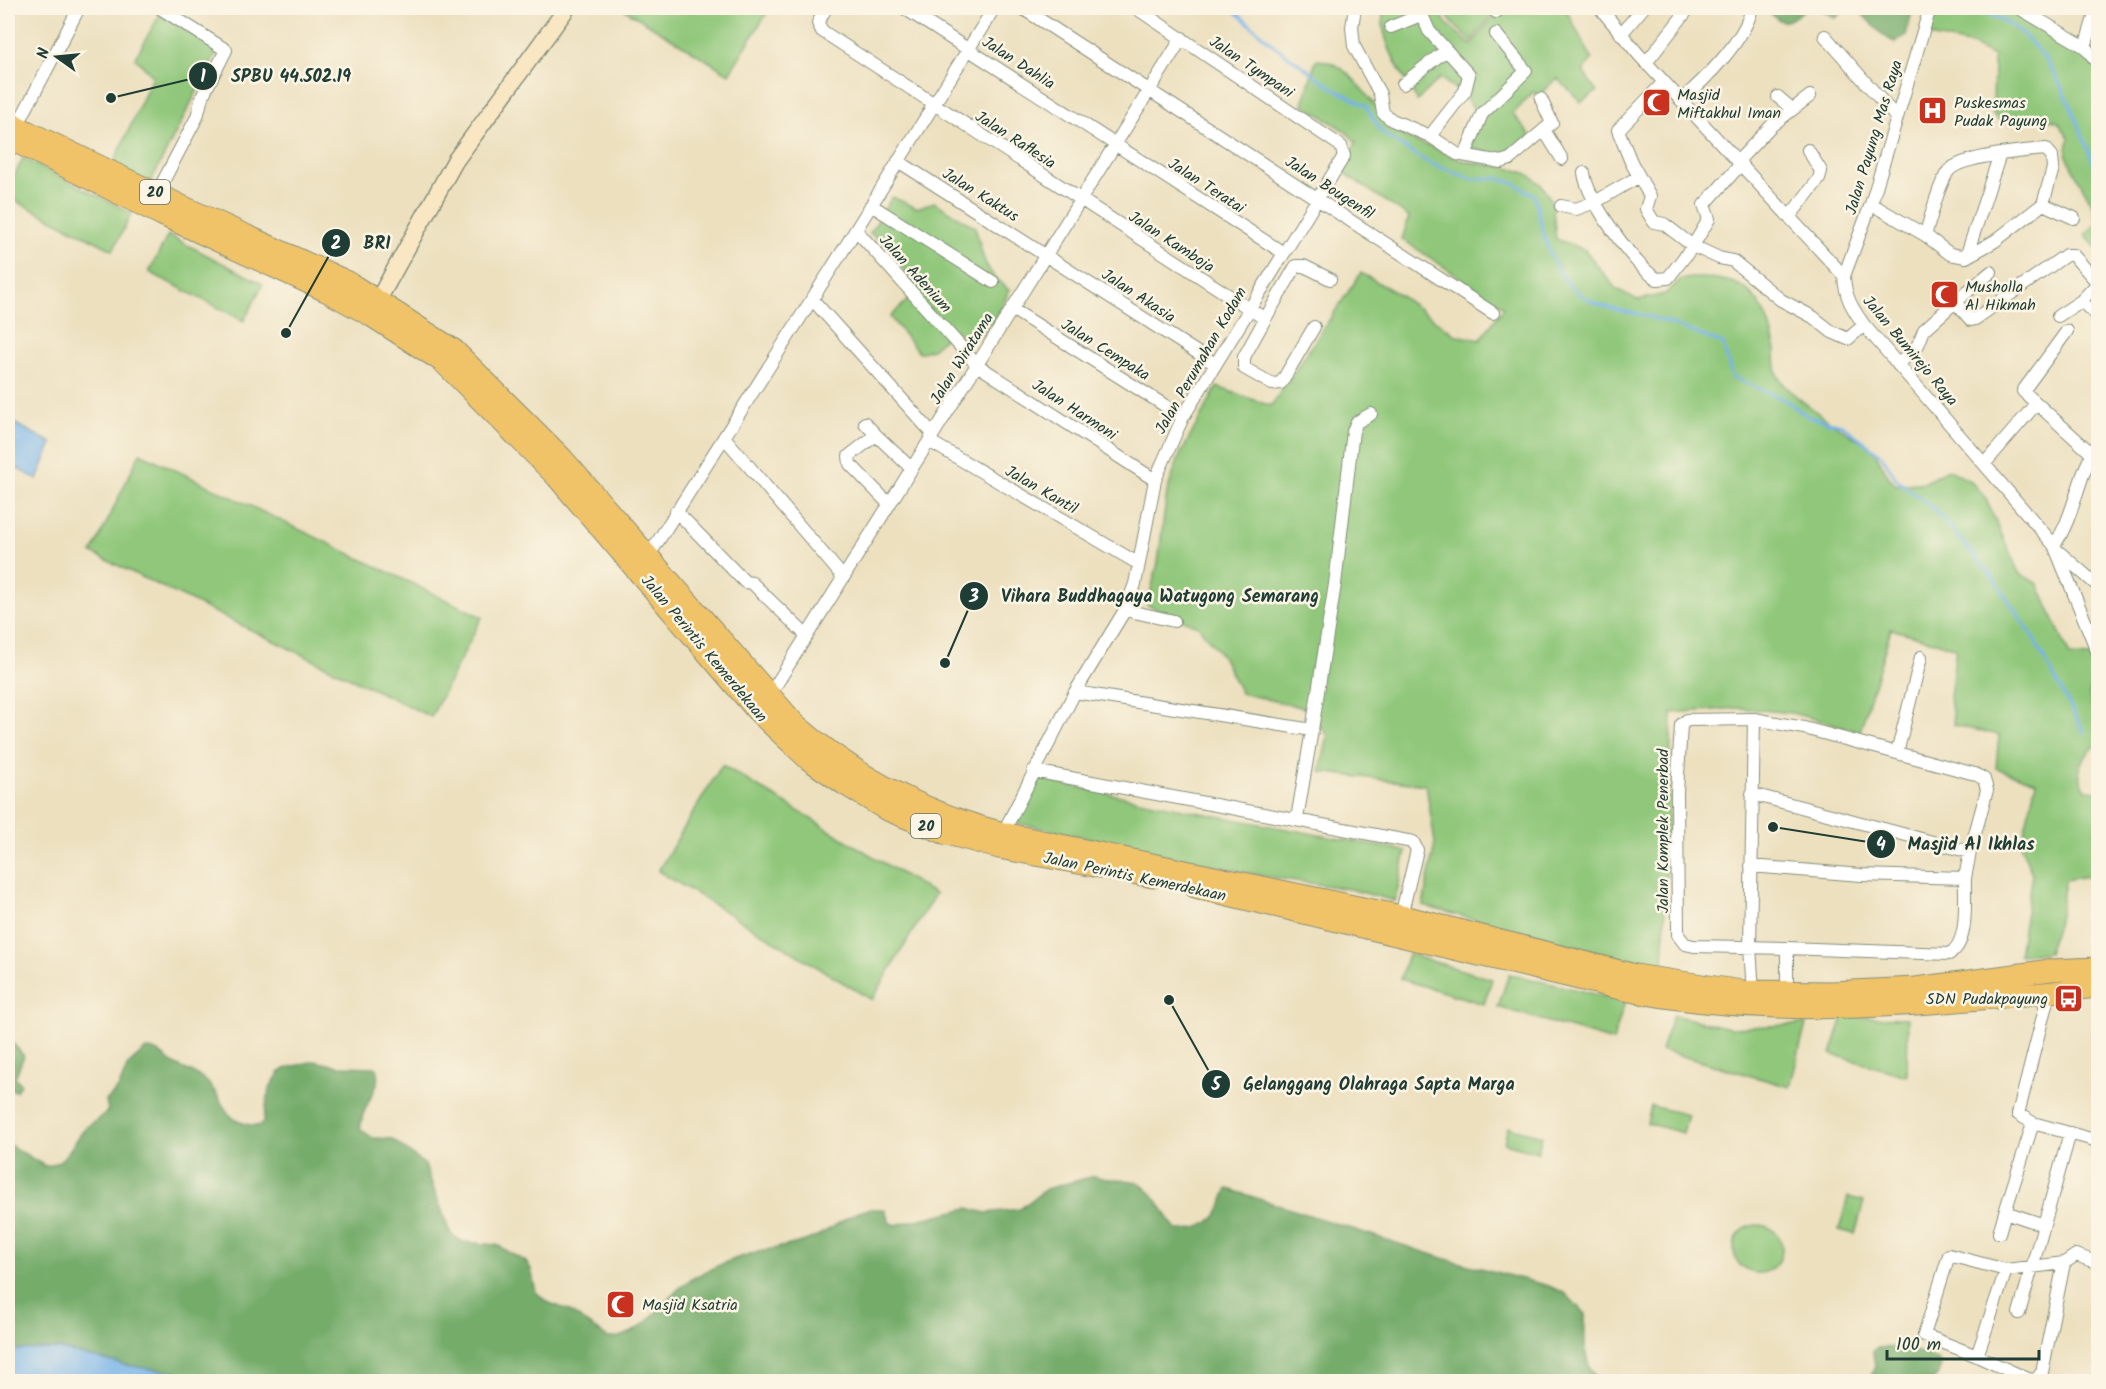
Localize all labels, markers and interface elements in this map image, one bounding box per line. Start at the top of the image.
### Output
north arrow [27,27,87,87]
street label: Jalan Dahlia [977,30,1060,96]
street label: Jalan Tympani [1204,30,1300,106]
text: N [31,45,57,62]
street label: Jalan Payung Mas Raya [1839,57,1910,218]
callout: SPBU 44.502.19 [188,58,363,94]
text: 1 [200,63,206,92]
text: SPBU 44.502.19 [231,63,351,92]
place label: Masjid Miftakhul Iman [1677,83,1781,126]
mosque icon: Masjid Miftakhul Iman [1640,87,1672,119]
place label: Puskesmas Pudak Payung [1954,91,2047,134]
hospital icon: Puskesmas Pudak Payung [1917,95,1949,127]
street label: Jalan Raflesia [970,105,1061,176]
street label: Jalan Bougenfil [1280,150,1379,227]
street label: Jalan Teratai [1163,152,1251,221]
street label: Jalan Kaktus [937,162,1024,229]
road number: 20 [140,180,170,204]
street label: Jalan Kamboja [1123,205,1219,280]
callout: BRI [321,225,402,261]
street label: Jalan Adenium [872,229,957,319]
text: 2 [331,230,341,259]
text: BRI [363,230,391,259]
street label: Jalan Akasia [1096,263,1180,330]
place label: Musholla Al Hikmah [1965,275,2036,318]
mosque icon: Musholla Al Hikmah [1928,279,1960,311]
street label: Jalan Perumahan Kodam [1149,282,1254,439]
street label: Jalan Bumirejo Raya [1856,290,1964,412]
street label: Jalan Wiratama [924,308,1001,410]
street label: Jalan Cempaka [1056,313,1155,388]
street label: Jalan Harmoni [1027,373,1123,448]
street label: Jalan Kantil [1000,459,1083,521]
street label: Jalan Perintis Kemerdekaan [634,570,773,728]
callout: Vihara Buddhagaya Watugong Semarang [959,578,1331,614]
text: 3 [968,583,979,612]
text: Vihara Buddhagaya Watugong Semarang [1001,583,1319,612]
street label: Jalan Komplek Penerbad [1651,748,1676,913]
road number: 20 [911,814,941,838]
callout: Masjid Al Ikhlas [1866,826,2047,862]
text: 4 [1876,831,1886,860]
text: Masjid Al Ikhlas [1907,831,2035,860]
street label: Jalan Perintis Kemerdekaan [1041,846,1228,909]
bus stop icon: SDN Pudakpayung [2053,982,2085,1014]
place label: SDN Pudakpayung [1926,987,2048,1012]
callout: Gelanggang Olahraga Sapta Marga [1201,1066,1526,1102]
text: 5 [1210,1071,1222,1100]
text: Gelanggang Olahraga Sapta Marga [1243,1071,1515,1100]
mosque icon: Masjid Ksatria [605,1288,637,1320]
place label: Masjid Ksatria [642,1293,738,1318]
scale bar [1887,1323,2038,1361]
text: 100 m [1896,1331,1941,1360]

